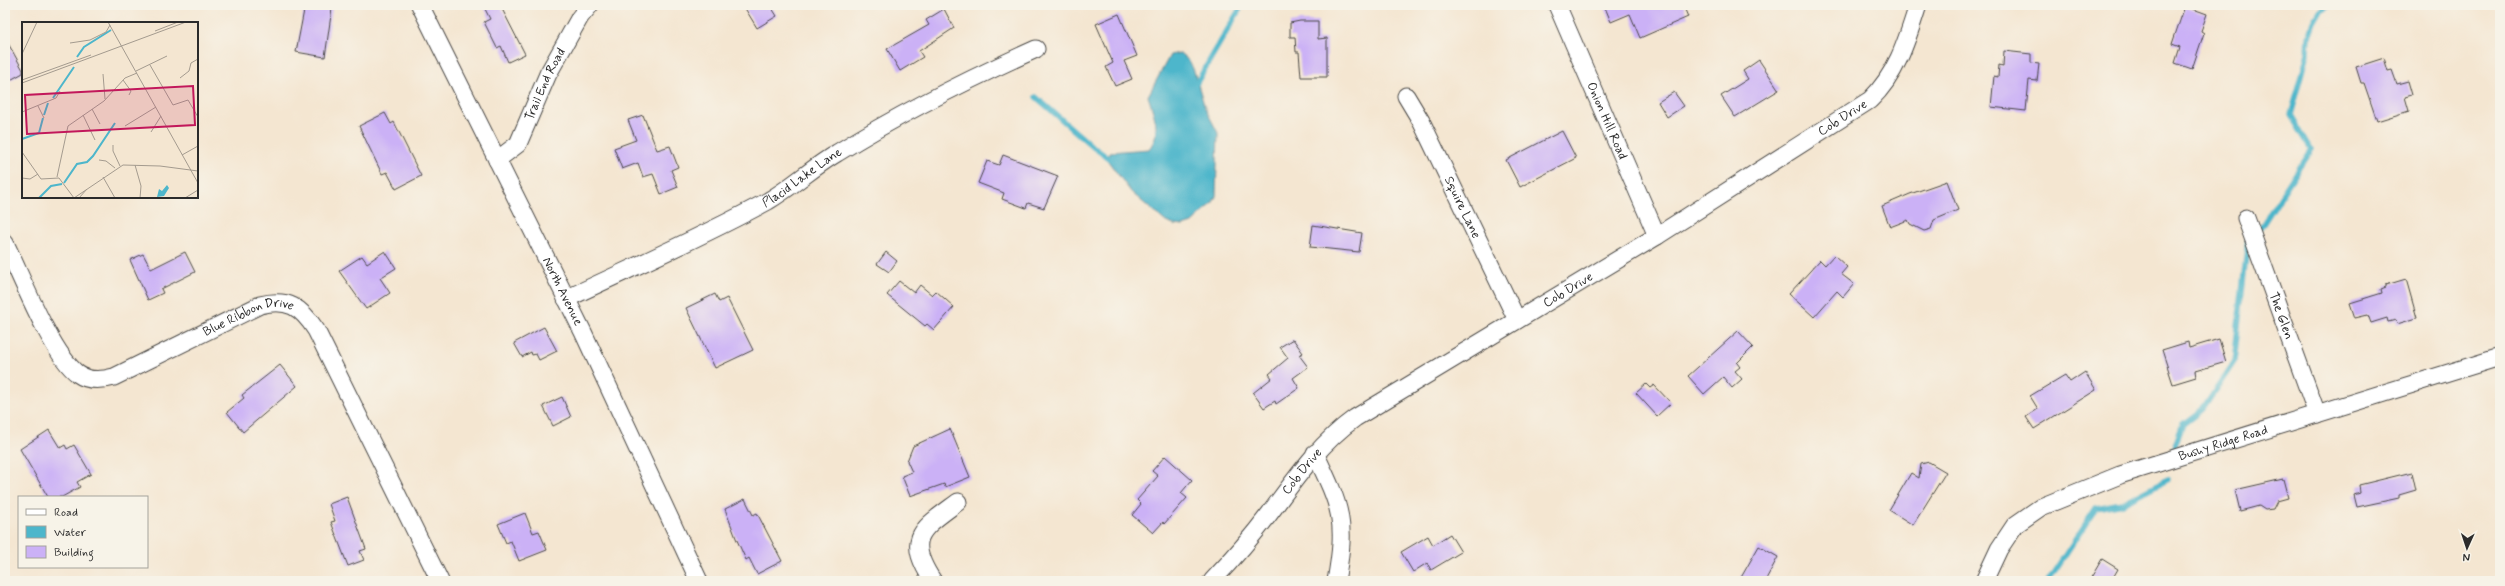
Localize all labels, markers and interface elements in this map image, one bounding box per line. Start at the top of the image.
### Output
inset map [22,22,198,198]
street label: Trail End Road [521,45,569,123]
street label: Onion Hill Road [1583,79,1631,162]
street label: Cob Drive [1814,95,1870,140]
street label: Placid Lake Lane [759,143,845,211]
street label: Squire Lane [1440,173,1485,241]
street label: North Avenue [539,254,587,329]
street label: Cob Drive [1540,268,1596,311]
street label: The Glen [2265,290,2298,342]
street label: Blue Ribbon Drive [200,294,297,340]
street label: Bushy Ridge Road [2176,421,2270,465]
street label: Cob Drive [1278,444,1326,498]
legend [18,496,148,568]
text: Road [54,505,78,521]
text: Water [54,525,86,541]
north arrow [2447,528,2487,568]
text: Building [54,545,94,562]
text: N [2463,550,2471,564]

